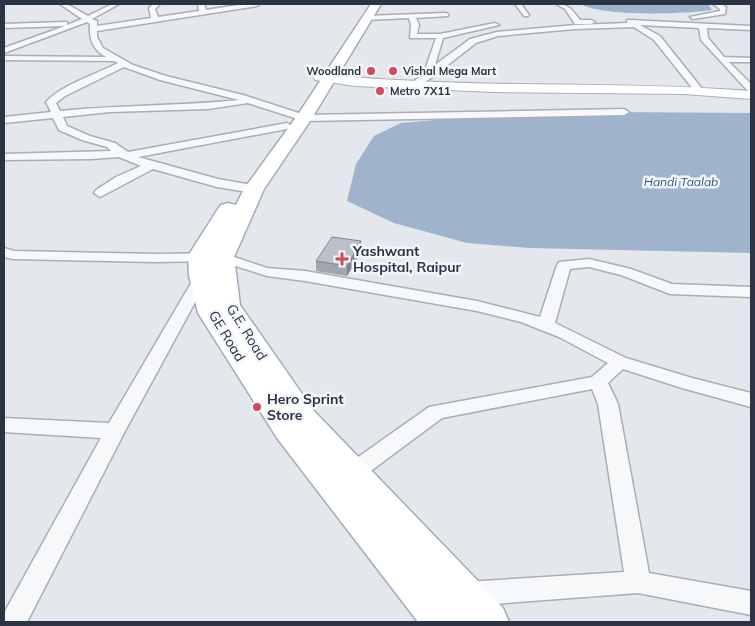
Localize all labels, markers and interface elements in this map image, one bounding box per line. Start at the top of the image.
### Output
place label: Woodland [306,64,361,78]
place label: Vishal Mega Mart [402,64,496,78]
marker: Woodland [365,65,377,77]
marker: Vishal Mega Mart [387,65,399,77]
place label: Metro 7X11 [390,84,451,98]
marker: Metro 7X11 [374,85,386,97]
water label: Handi Taalab [644,174,718,189]
place label: Yashwant Hospital, Raipur [352,242,462,276]
marker: Yashwant Hospital, Raipur [335,252,349,266]
street label: G.E. Road [223,301,271,363]
street label: GE Road [205,307,249,365]
place label: Hero Sprint Store [267,390,344,424]
marker: Hero Sprint Store [251,401,263,413]

